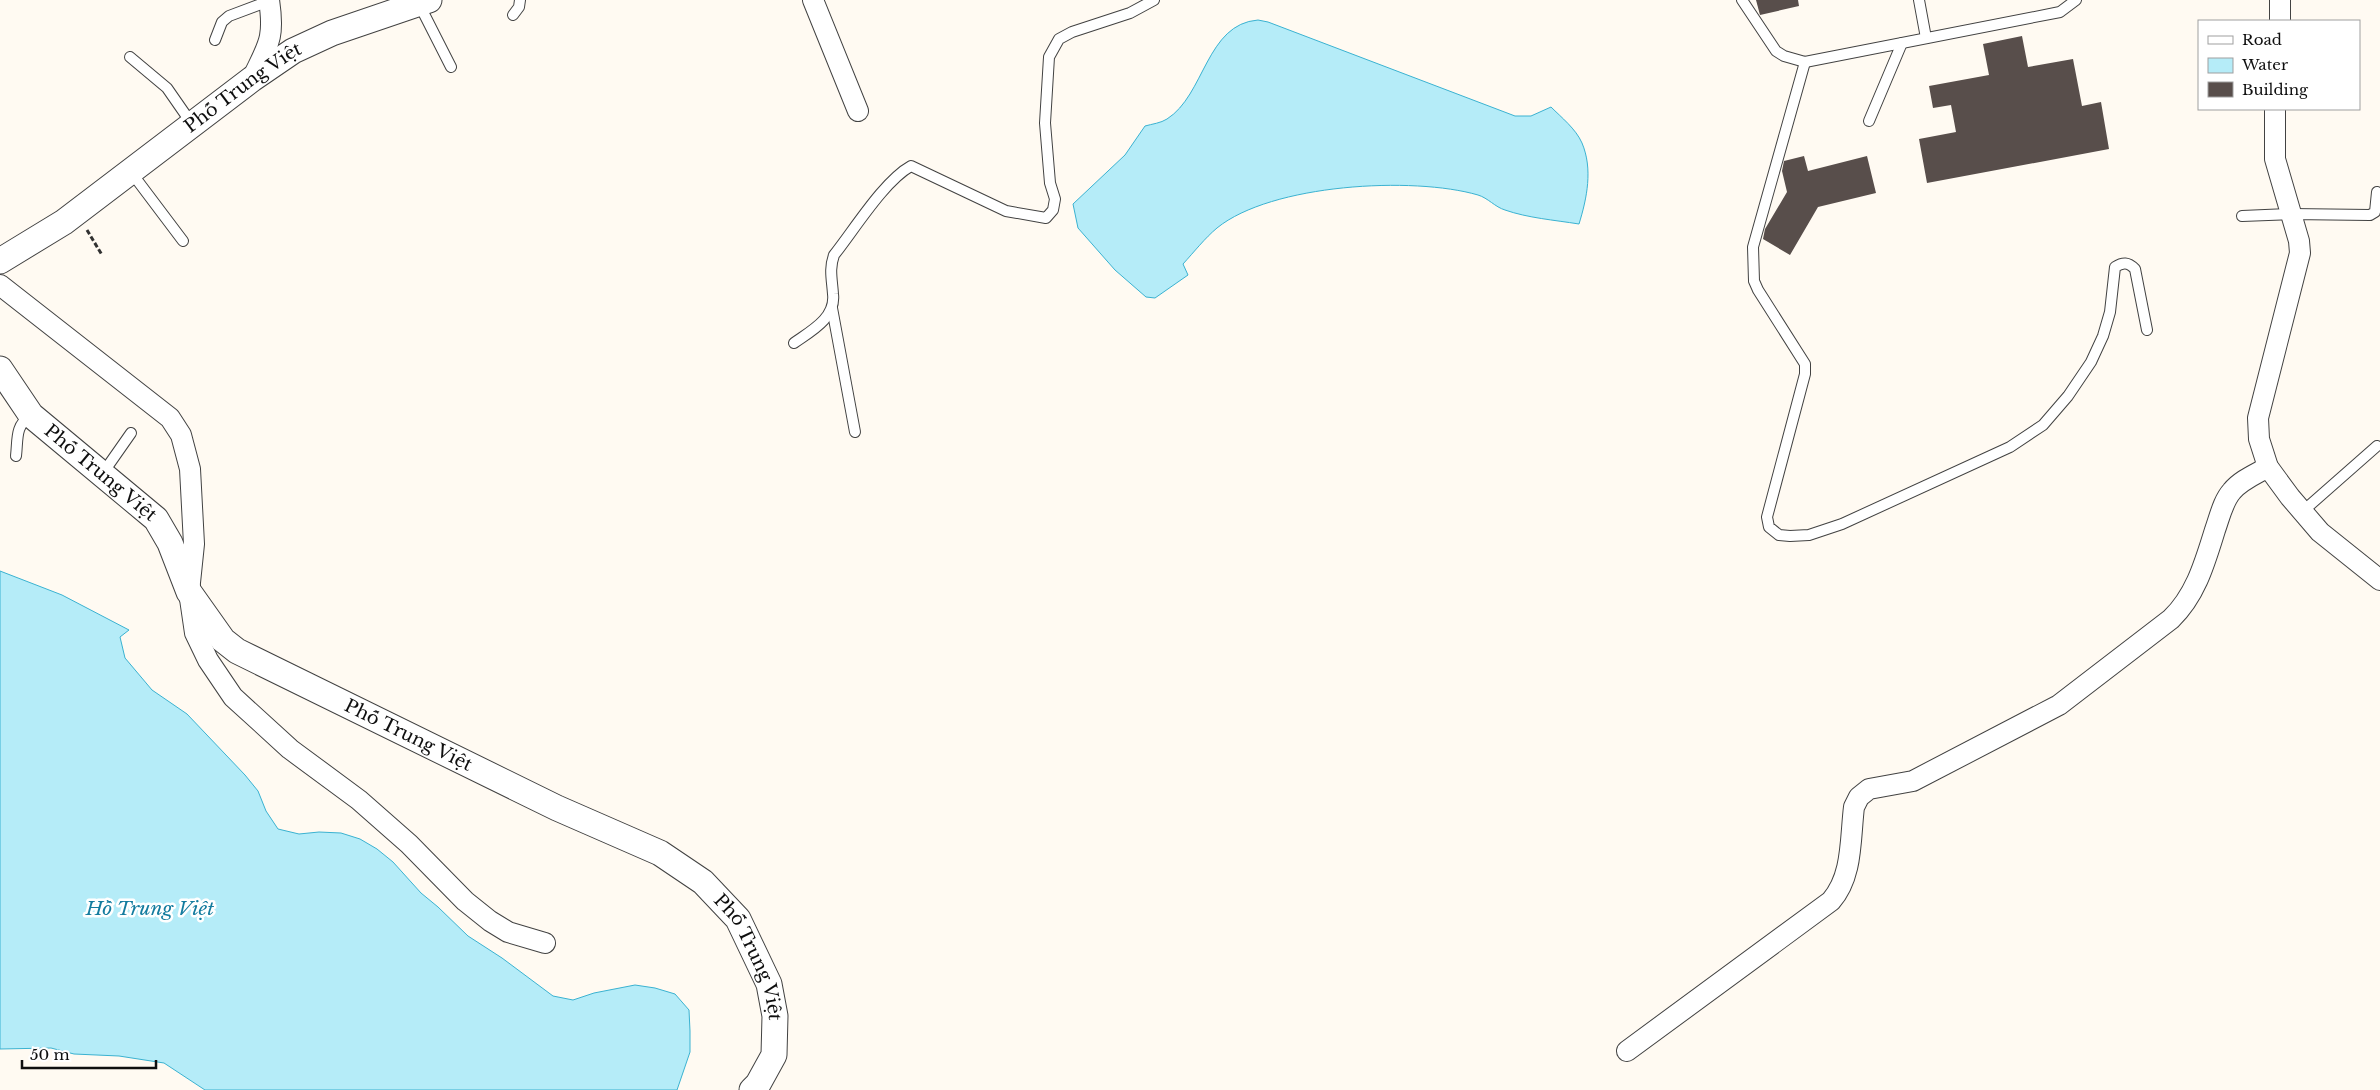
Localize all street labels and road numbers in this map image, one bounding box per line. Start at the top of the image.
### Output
street label: Phố Trung Việt [180,38,305,137]
street label: Phố Trung Việt [40,420,161,526]
street label: Phố Trung Việt [341,694,476,776]
street label: Phố Trung Việt [709,889,786,1021]

